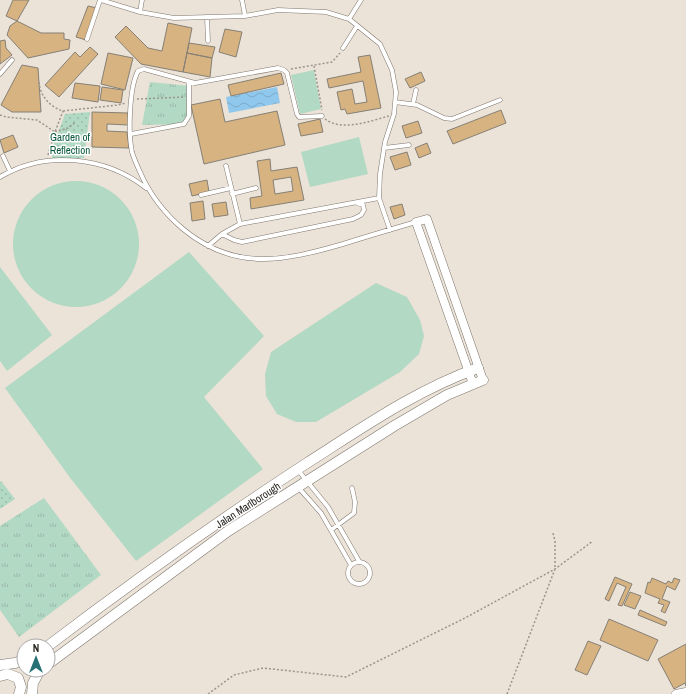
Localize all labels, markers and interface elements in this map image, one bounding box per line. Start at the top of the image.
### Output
park label: Garden of Reflection [50,130,91,157]
street label: Jalan Marlborough [213,479,283,531]
north arrow [16,638,56,678]
text: N [33,641,39,655]

